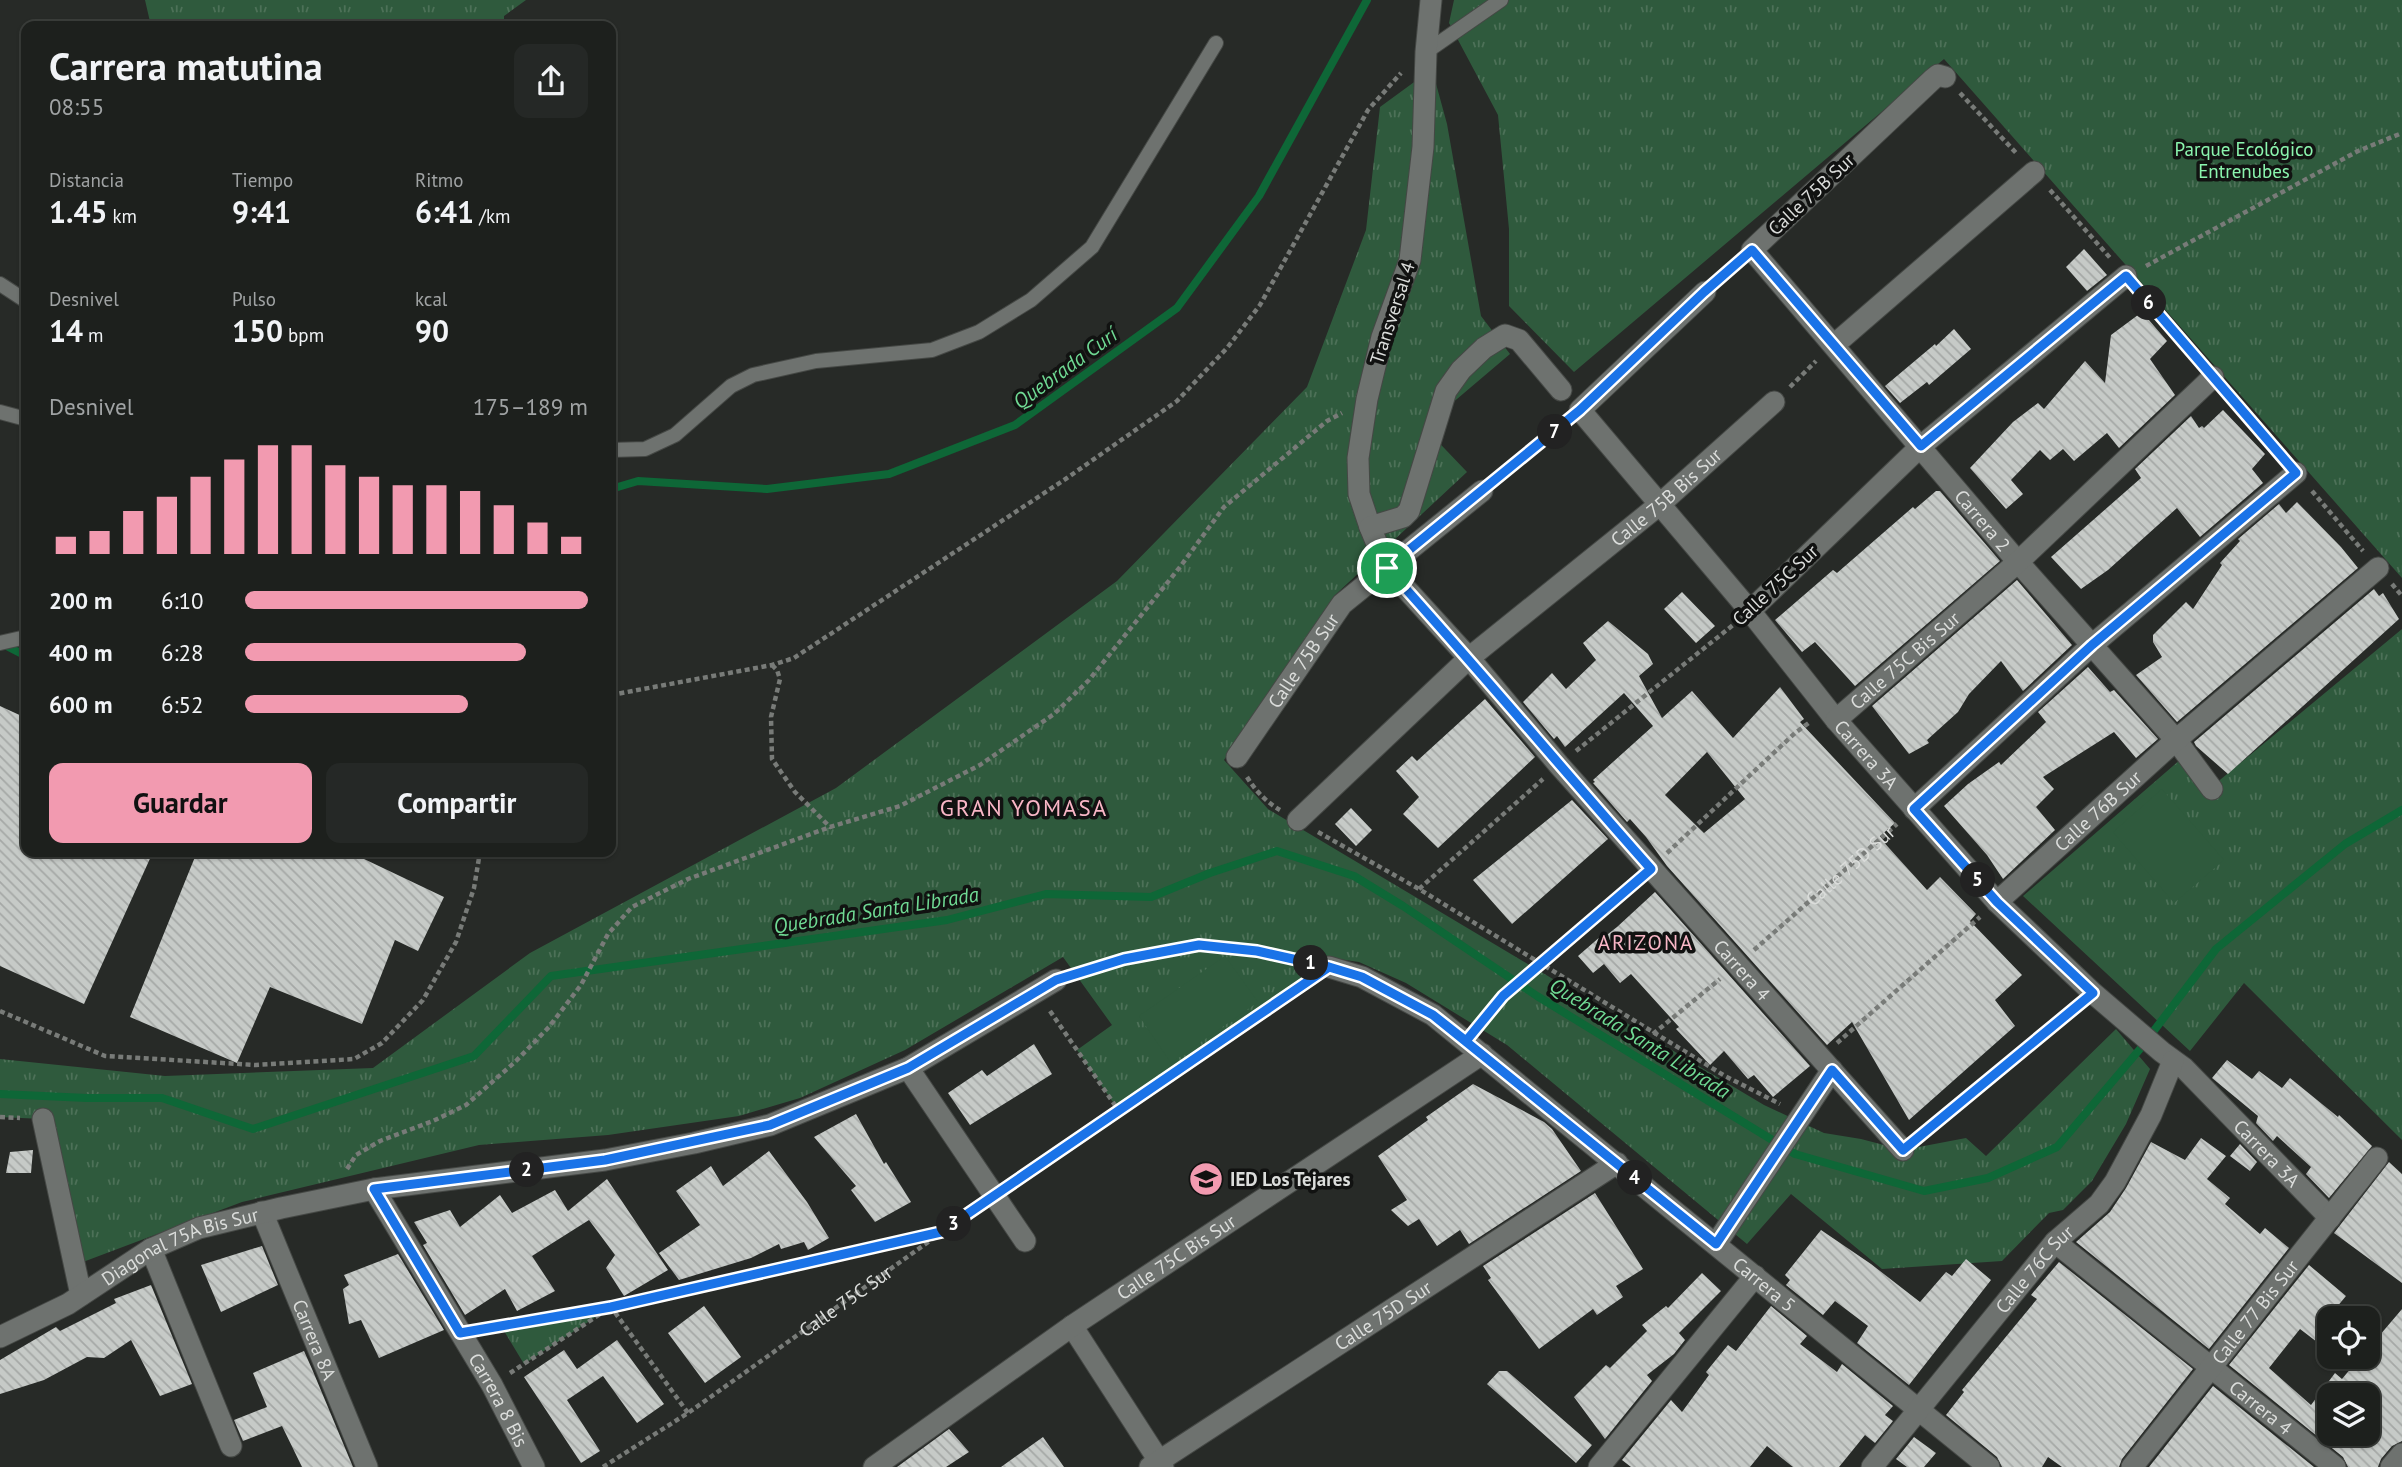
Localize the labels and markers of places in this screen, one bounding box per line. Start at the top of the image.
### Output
pin: 6 [2132,286,2166,320]
pin: 7 [1538,414,1572,450]
pin [1357,538,1417,598]
pin: 5 [1960,862,1996,898]
pin: 1 [1294,946,1328,981]
pin: 2 [510,1152,544,1188]
school or university icon: IED Los Tejares [1187,1160,1225,1198]
pin: 4 [1618,1160,1652,1196]
place label: IED Los Tejares [1230,1167,1351,1191]
pin: 3 [936,1206,972,1242]

